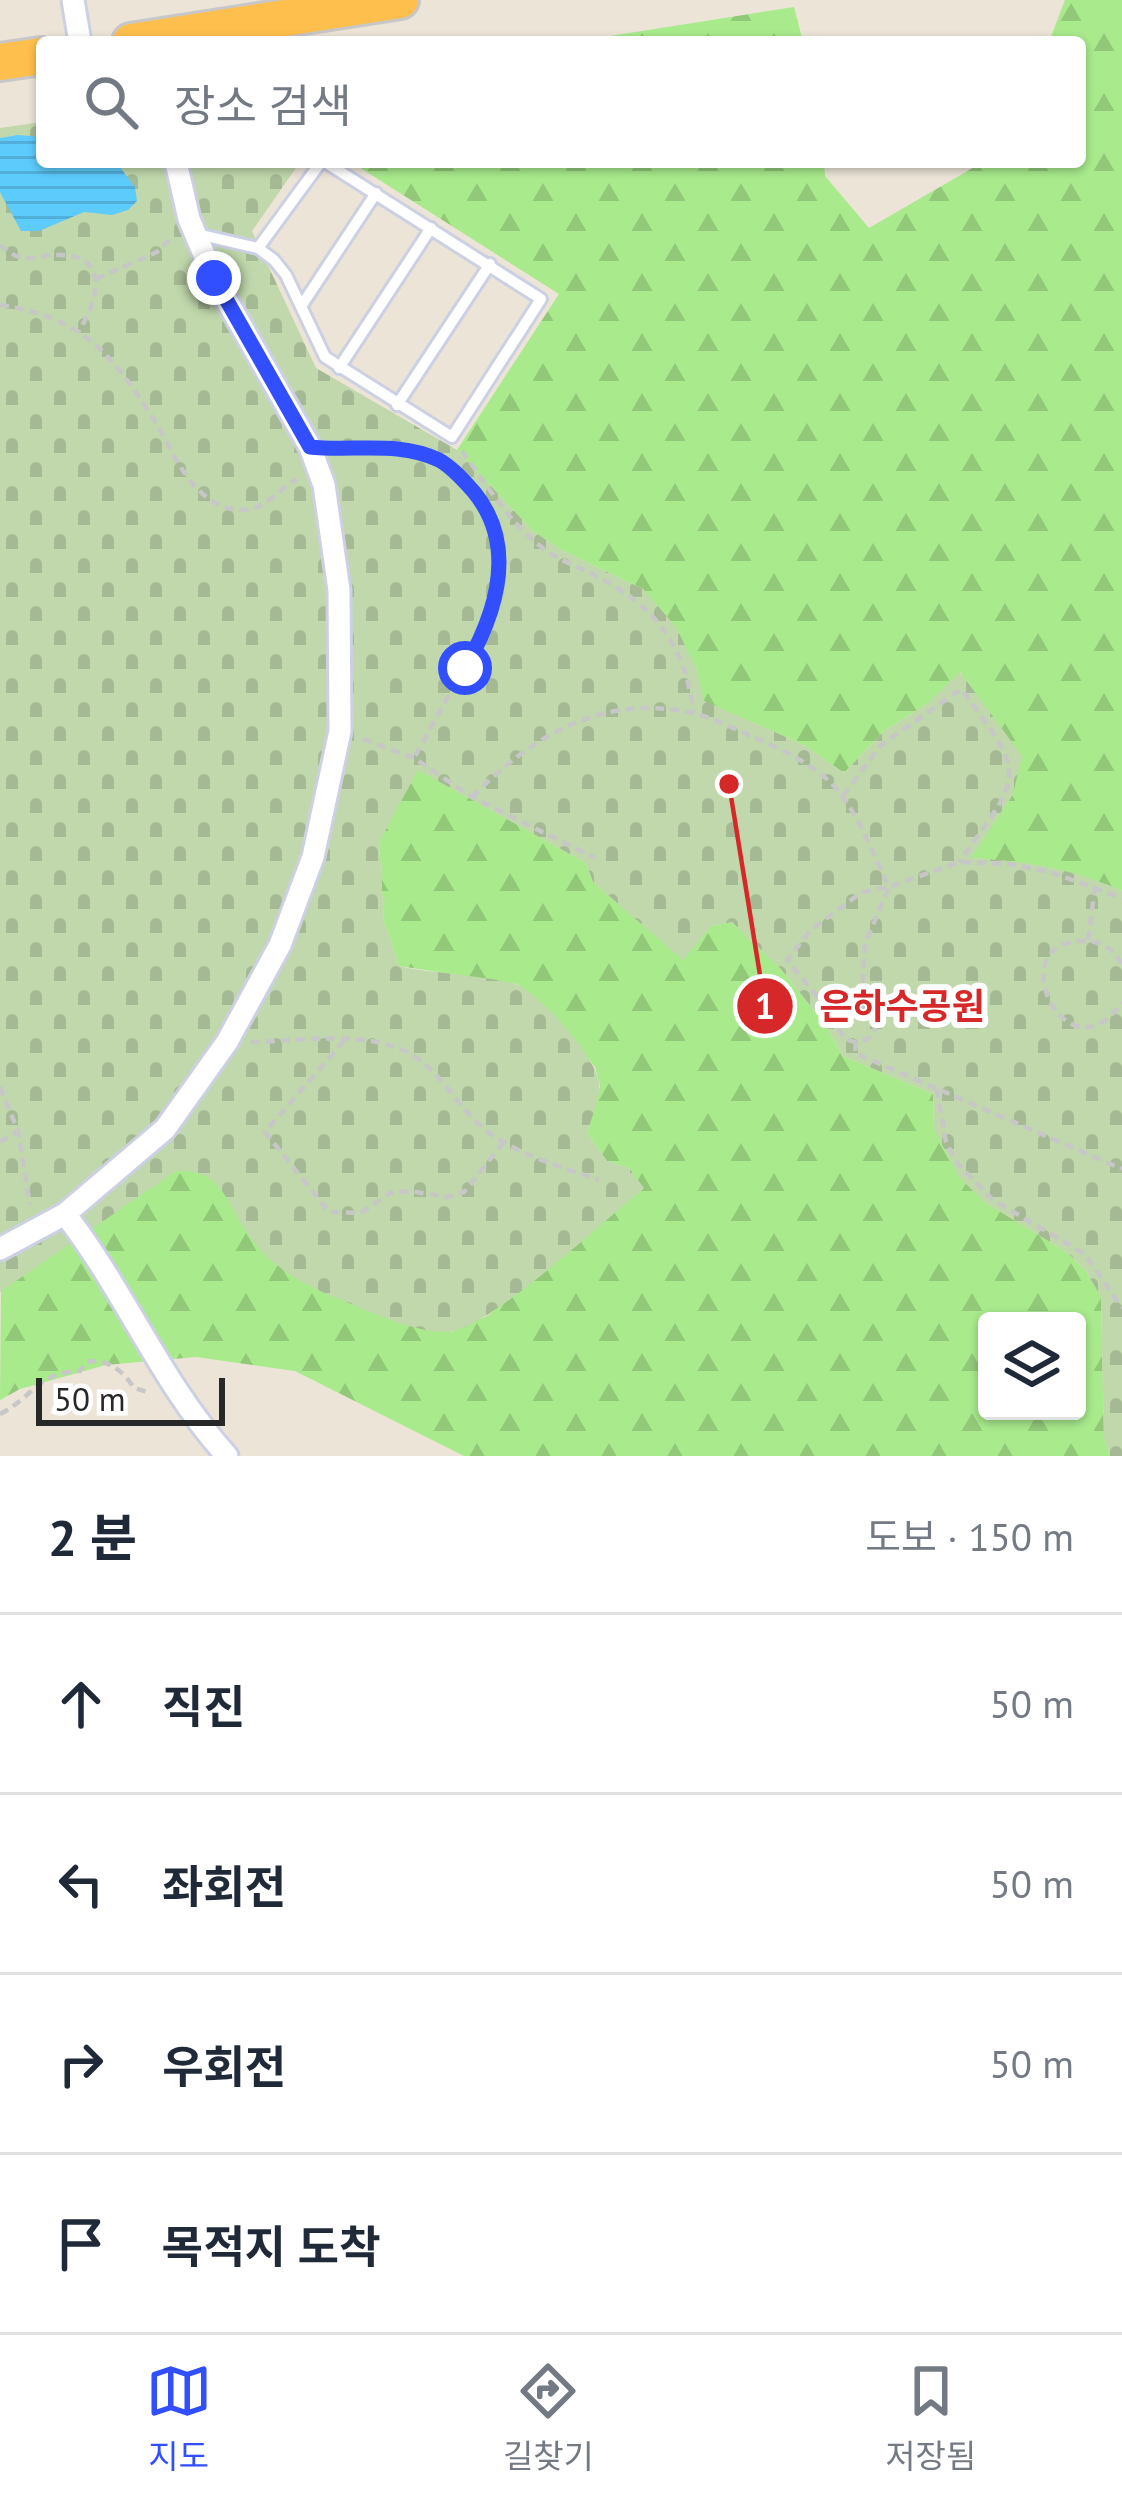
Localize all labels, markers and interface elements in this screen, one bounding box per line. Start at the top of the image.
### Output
search box [36,36,1086,168]
icon: search [78,69,144,135]
text: 장소 검색 [174,76,352,134]
route end [187,251,241,305]
route start [438,641,492,695]
callout: 은하수공원 [735,970,1009,1042]
text: 1 [755,982,775,1029]
text: 은하수공원 [819,982,985,1029]
map controls [978,1312,1086,1420]
button: layers [978,1312,1086,1420]
scale bar [36,1372,225,1425]
text: 50 m [54,1377,126,1420]
text: 2 분 [48,1504,137,1570]
text: 도보 · 150 m [865,1511,1074,1562]
icon: ahead [48,1671,114,1737]
text: 직진 [162,1677,245,1735]
text: 50 m [989,1678,1074,1729]
icon: left [48,1851,114,1917]
text: 좌회전 [162,1857,286,1915]
text: 50 m [989,1858,1074,1909]
icon: right [48,2031,114,2097]
text: 우회전 [162,2037,286,2095]
text: 50 m [989,2038,1074,2089]
icon: arrive [48,2211,114,2277]
text: 목적지 도착 [162,2217,380,2275]
tab: 지도 [146,2358,212,2478]
tab: 길찾기 [503,2358,594,2478]
tab: 저장됨 [885,2358,976,2478]

